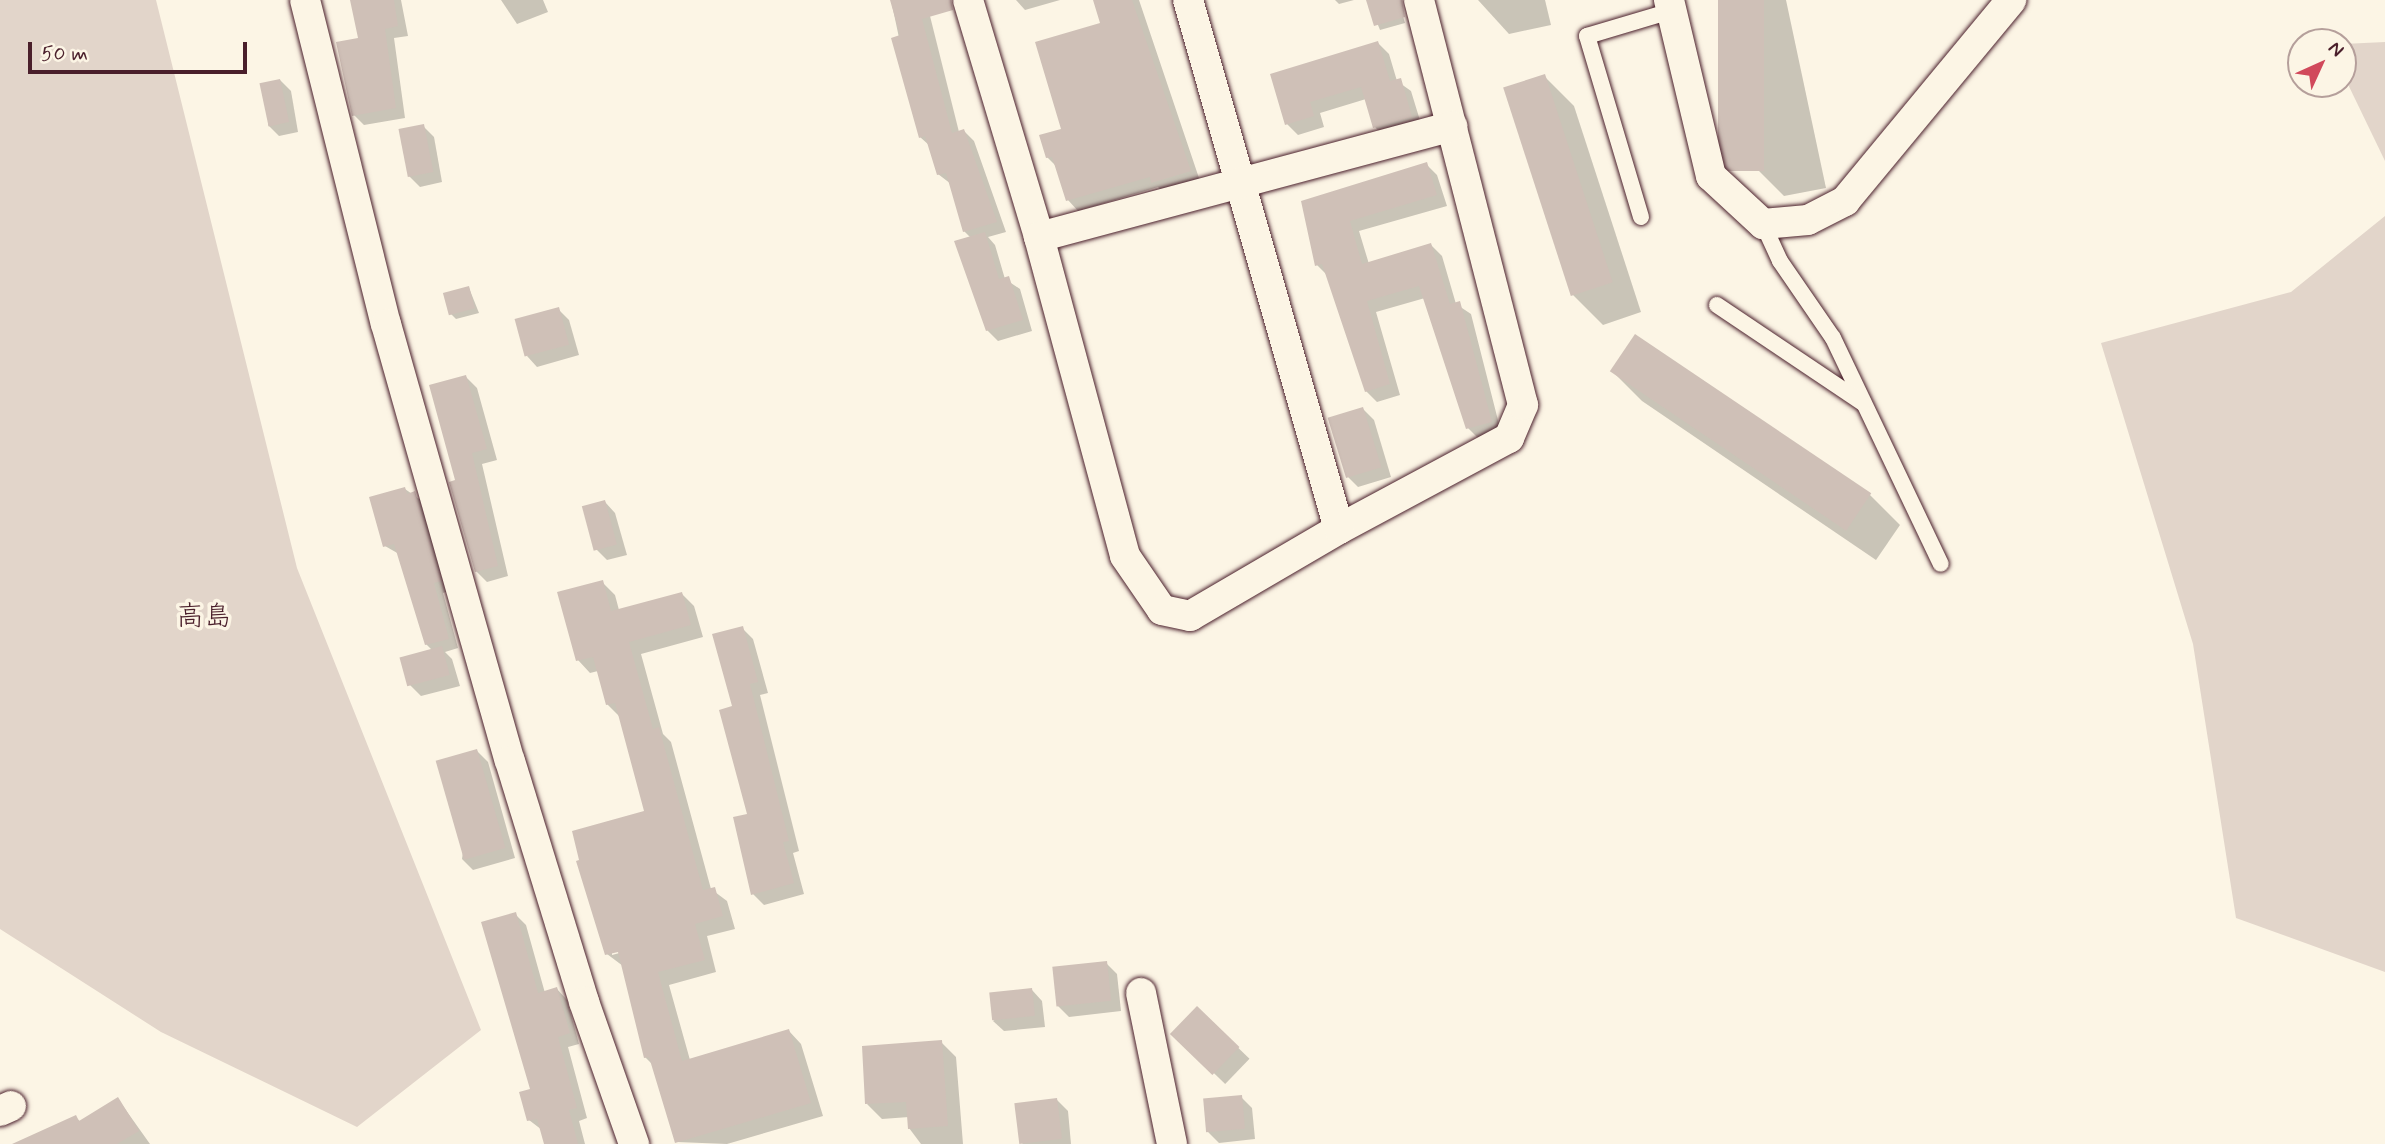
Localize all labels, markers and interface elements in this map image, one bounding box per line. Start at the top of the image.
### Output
scale bar [32,28,250,72]
north arrow [2287,28,2357,98]
text: N [2322,36,2349,63]
text: 50 m [41,40,88,68]
district label: 高島 [176,601,232,635]

